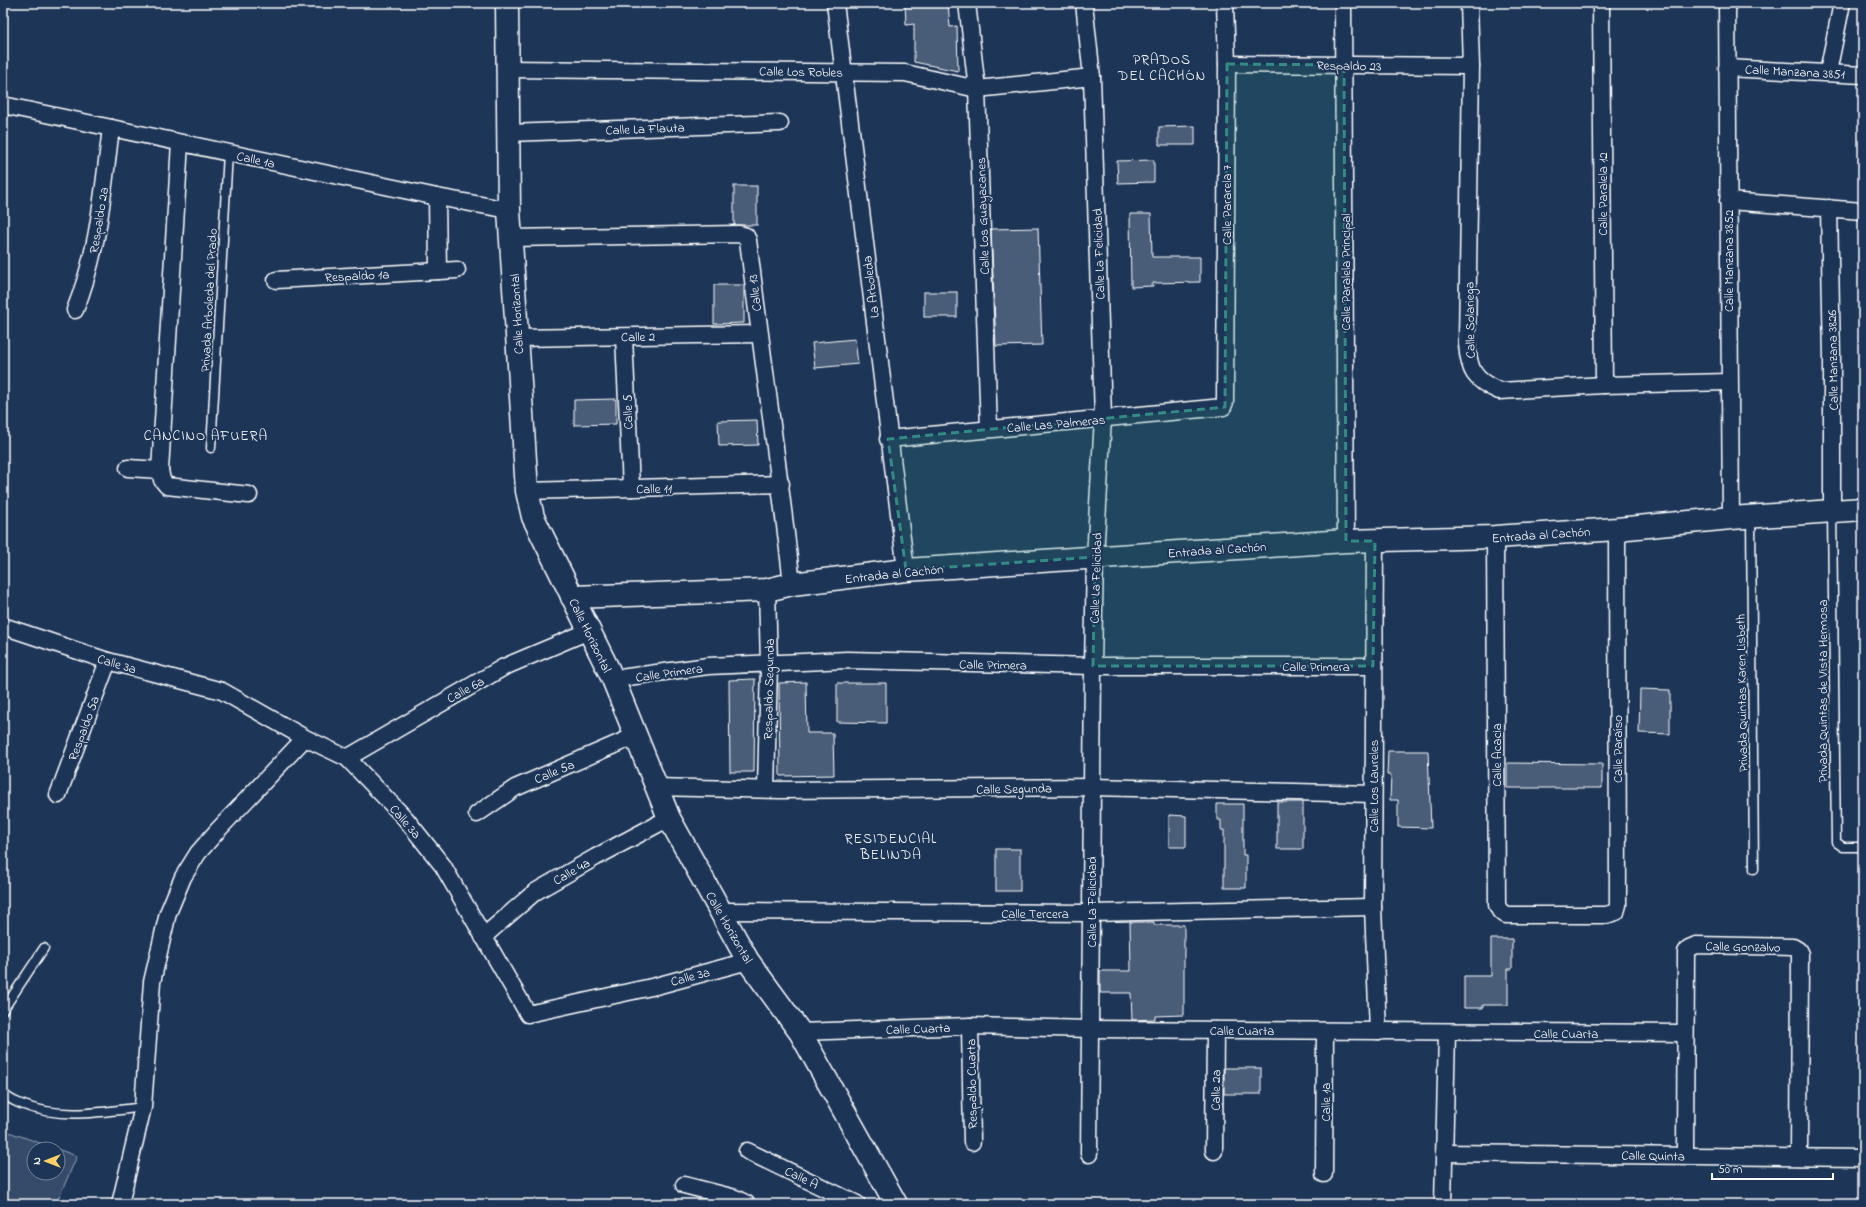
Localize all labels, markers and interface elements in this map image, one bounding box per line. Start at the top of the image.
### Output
district label: PRADOS DEL CACHÓN [1117,50,1206,87]
street label: Respaldo 23 [1316,56,1382,77]
street label: Calle Manzana 3851 [1745,60,1845,85]
street label: Calle Los Robles [759,62,843,83]
street label: Calle La Flauta [605,119,685,140]
street label: Calle 1a [235,147,277,174]
street label: Calle Paralela 12 [1594,152,1613,236]
street label: Calle Los Guayacanes [972,156,996,275]
street label: Calle Pararela 7 [1218,164,1237,245]
street label: Respaldo 2a [85,186,114,255]
street label: Calle La Felicidad [1088,207,1111,300]
street label: Calle Manzana 3852 [1720,209,1739,312]
street label: Calle Paralela Principal [1337,214,1356,330]
street label: Privada Arboleda del Prado [196,227,223,372]
street label: La Arboleda [858,255,885,319]
street label: Respaldo 1a [324,265,390,288]
street label: Calle Horizontal [506,273,529,355]
street label: Calle 13 [744,273,767,312]
street label: Calle Solariega [1460,281,1482,358]
street label: Calle Manzana 3826 [1823,309,1844,410]
street label: Calle 2 [621,328,656,347]
street label: Calle 5 [618,394,639,430]
street label: Calle Las Palmeras [1006,411,1107,438]
district label: CANCINO AFUERA [144,426,268,447]
street label: Calle 11 [636,480,672,499]
street label: Entrada al Cachón [1491,523,1591,548]
street label: Calle La Felicidad [1085,531,1108,624]
street label: Entrada al Cachón [1167,538,1267,563]
street label: Entrada al Cachón [844,560,944,589]
street label: Calle Horizontal [563,595,616,676]
street label: Privada Quintas de Vista Hermosa [1814,599,1833,783]
street label: Privada Quintas Karen Lisbeth [1732,614,1753,772]
street label: Respaldo Segunda [759,638,781,740]
street label: Calle 3a [95,650,138,679]
street label: Calle Primera [959,655,1027,676]
street label: Calle Primera [1282,658,1350,677]
street label: Calle Primera [634,659,704,688]
street label: Calle 6a [443,672,488,708]
street label: Respaldo 5a [64,693,105,764]
street label: Calle Paraíso [1609,715,1628,783]
street label: Calle Acacia [1488,723,1507,787]
street label: Calle Los Laureles [1365,739,1384,832]
street label: Calle 5a [532,755,578,789]
street label: Calle Segunda [976,779,1052,801]
street label: Calle 3a [385,801,425,843]
district label: RESIDENCIAL BELINDA [845,829,937,866]
street label: Calle 4a [550,854,594,891]
street label: Calle La Felicidad [1083,856,1102,948]
street label: Calle Horizontal [700,888,757,967]
street label: Calle Tercera [1001,905,1069,924]
street label: Calle Gonzalvo [1705,937,1781,958]
street label: Calle 3a [669,963,712,992]
street label: Calle Cuarta [885,1019,951,1040]
street label: Calle Cuarta [1210,1022,1274,1041]
street label: Calle Cuarta [1534,1025,1598,1044]
street label: Respaldo Cuarta [962,1039,983,1129]
street label: Calle 2a [1207,1069,1226,1111]
street label: Calle 1a [1317,1083,1336,1121]
north arrow [26,1141,66,1181]
street label: Calle Quinta [1621,1146,1685,1167]
scale bar [1712,1155,1833,1181]
text: N [29,1157,45,1165]
text: 50 m [1718,1161,1742,1179]
street label: Calle A [781,1162,822,1195]

